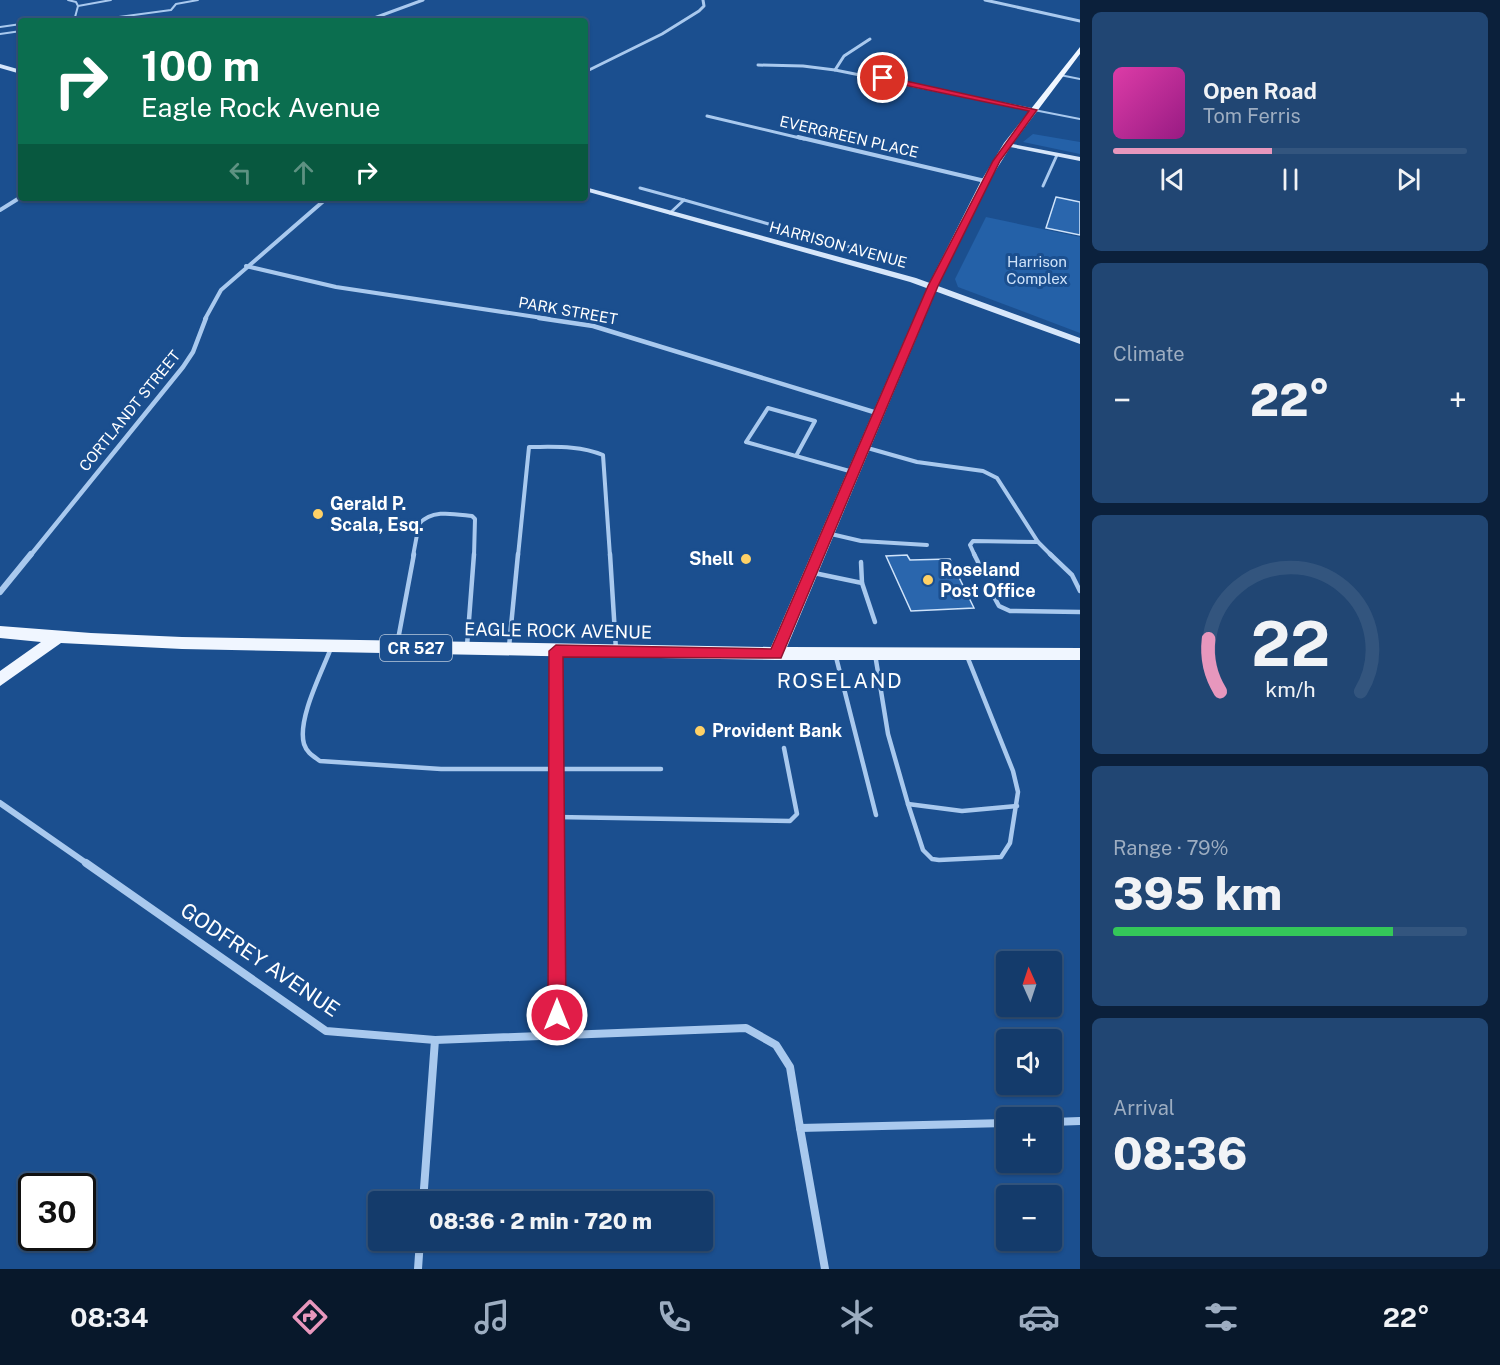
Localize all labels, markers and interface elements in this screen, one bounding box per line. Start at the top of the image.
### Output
text: 100 m [141,41,260,90]
icon: right [42,42,120,120]
pin [857,52,908,103]
icon: arrive [866,61,899,94]
text: Open Road [1203,78,1317,104]
text: Eagle Rock Avenue [141,91,381,123]
text: Tom Ferris [1203,104,1301,128]
street label: EVERGREEN PLACE [778,112,920,161]
icon: left [224,156,257,189]
icon: ahead [287,156,320,189]
icon: right [350,156,383,189]
icon: previous [1156,163,1189,196]
icon: pause [1274,163,1307,196]
icon: next [1392,163,1425,196]
street label: HARRISON AVENUE [767,218,909,271]
park label: Harrison Complex [1006,253,1068,287]
street label: PARK STREET [517,293,619,328]
text: Climate [1113,342,1185,366]
street label: CORTLANDT STREET [76,347,184,474]
text: 22° [1250,373,1330,426]
text: − [1113,381,1131,419]
text: + [1449,381,1467,419]
place label: Gerald P. Scala, Esq. [330,493,424,535]
marker: Gerald P. Scala, Esq. [311,507,325,521]
place label: Shell [689,548,734,569]
marker: Shell [739,552,753,566]
place label: Roseland Post Office [940,559,1036,601]
marker: Roseland Post Office [921,573,935,587]
text: 22 [1250,607,1330,680]
street label: EAGLE ROCK AVENUE [464,618,652,643]
road number: CR 527 [380,635,452,661]
district label: ROSELAND [777,668,903,693]
text: km/h [1265,677,1315,702]
place label: Provident Bank [712,720,843,741]
marker: Provident Bank [693,724,707,738]
text: Range · 79% [1113,836,1229,860]
text: 395 km [1113,867,1282,920]
street label: GODFREY AVENUE [176,897,345,1022]
north arrow [996,951,1062,1017]
map controls [996,951,1062,1251]
position arrow [525,983,589,1047]
button: sound [996,1029,1062,1095]
text: Arrival [1113,1096,1175,1120]
button: + [996,1107,1062,1173]
text: 08:36 [1113,1127,1247,1180]
speed limit sign: 30 [18,1173,96,1251]
button: − [996,1185,1062,1251]
text: 08:36 · 2 min · 720 m [429,1208,652,1234]
icon: directions [289,1296,331,1338]
icon: music [471,1296,513,1338]
icon: phone [653,1296,695,1338]
icon: climate [836,1296,878,1338]
icon: car [1018,1296,1060,1338]
icon: filters [1200,1296,1242,1338]
text: 08:34 [70,1301,148,1333]
text: 22° [1383,1301,1430,1333]

